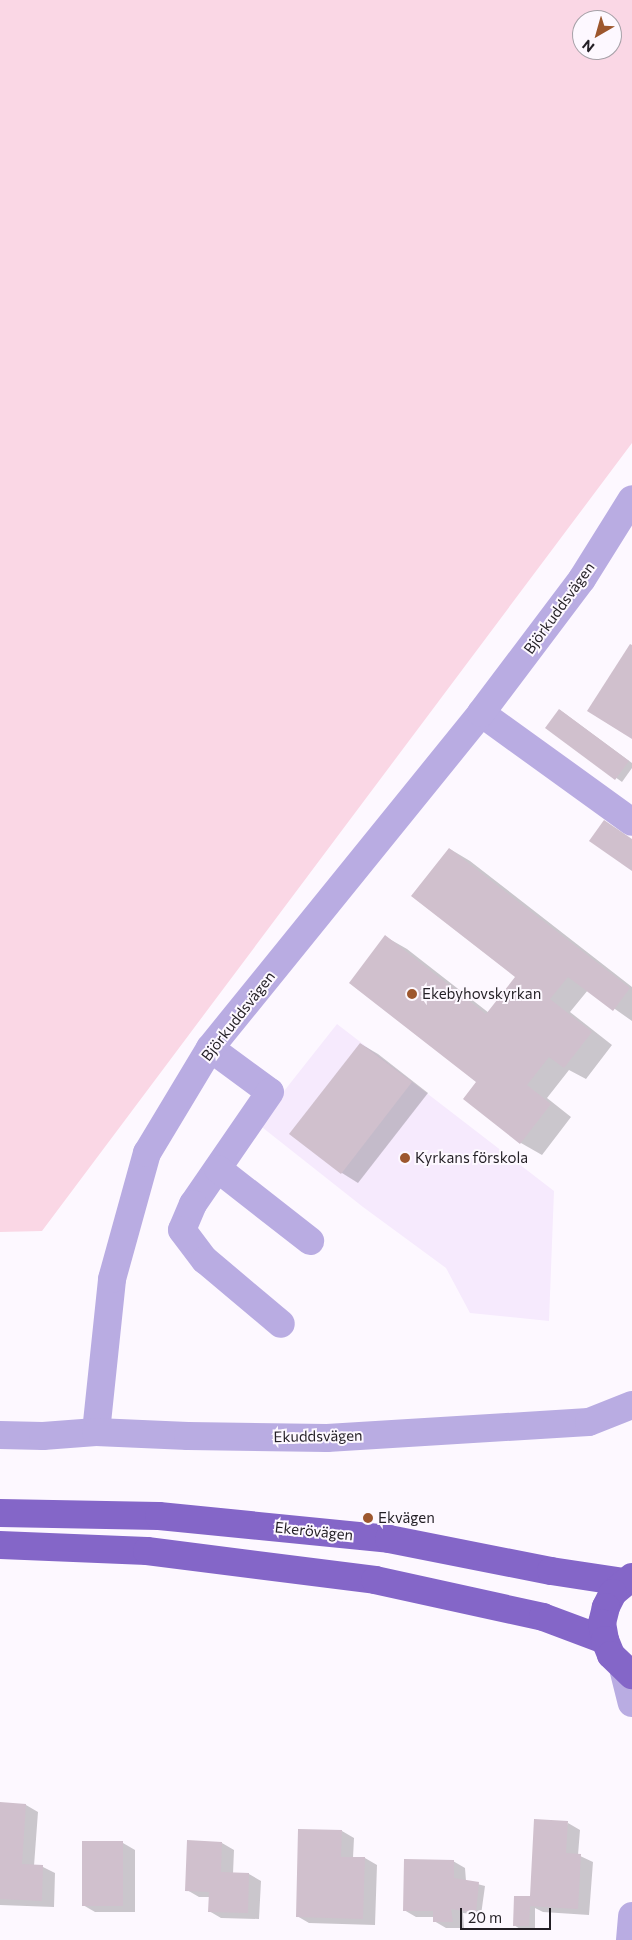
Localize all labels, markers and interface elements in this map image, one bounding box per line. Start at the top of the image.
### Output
north arrow [572,10,622,60]
text: N [579,36,597,56]
street label: Björkuddsvägen [520,559,598,657]
street label: Björkuddsvägen [197,968,279,1064]
place label: Ekebyhovskyrkan [422,985,541,1003]
marker: Ekebyhovskyrkan [406,988,418,1000]
place label: Kyrkans förskola [415,1149,528,1167]
marker: Kyrkans förskola [399,1152,411,1164]
street label: Ekuddsvägen [273,1426,363,1446]
place label: Ekvägen [378,1509,435,1527]
marker: Ekvägen [362,1512,374,1524]
street label: Ekerövägen [274,1518,354,1544]
scale bar [462,1898,553,1930]
text: 20 m [468,1908,502,1926]

